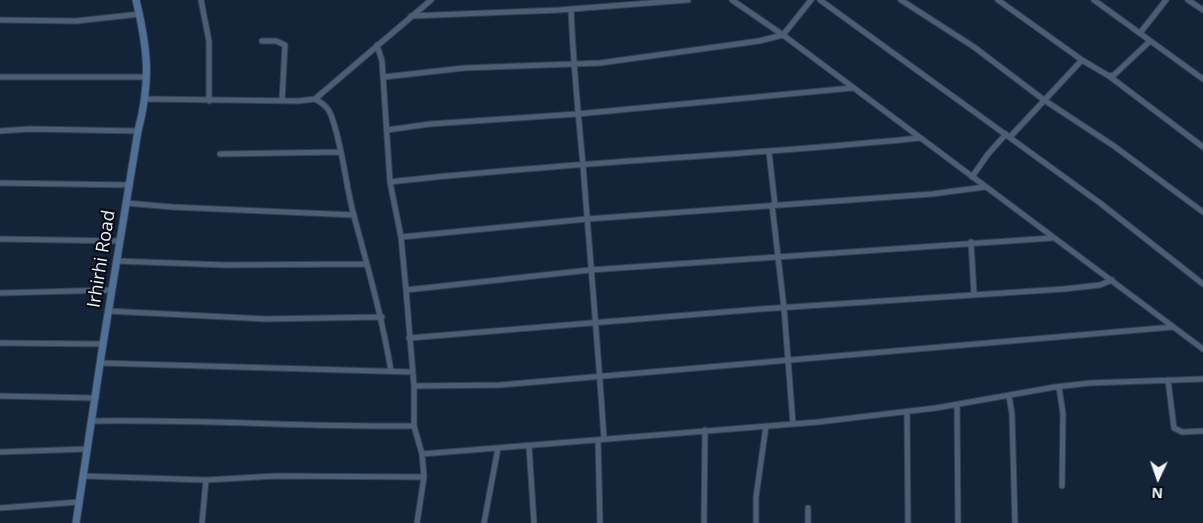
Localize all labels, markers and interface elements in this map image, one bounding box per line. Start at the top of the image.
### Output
street label: Irhirhi Road [84,209,120,309]
north arrow [1133,453,1183,503]
text: N [1151,484,1163,503]

